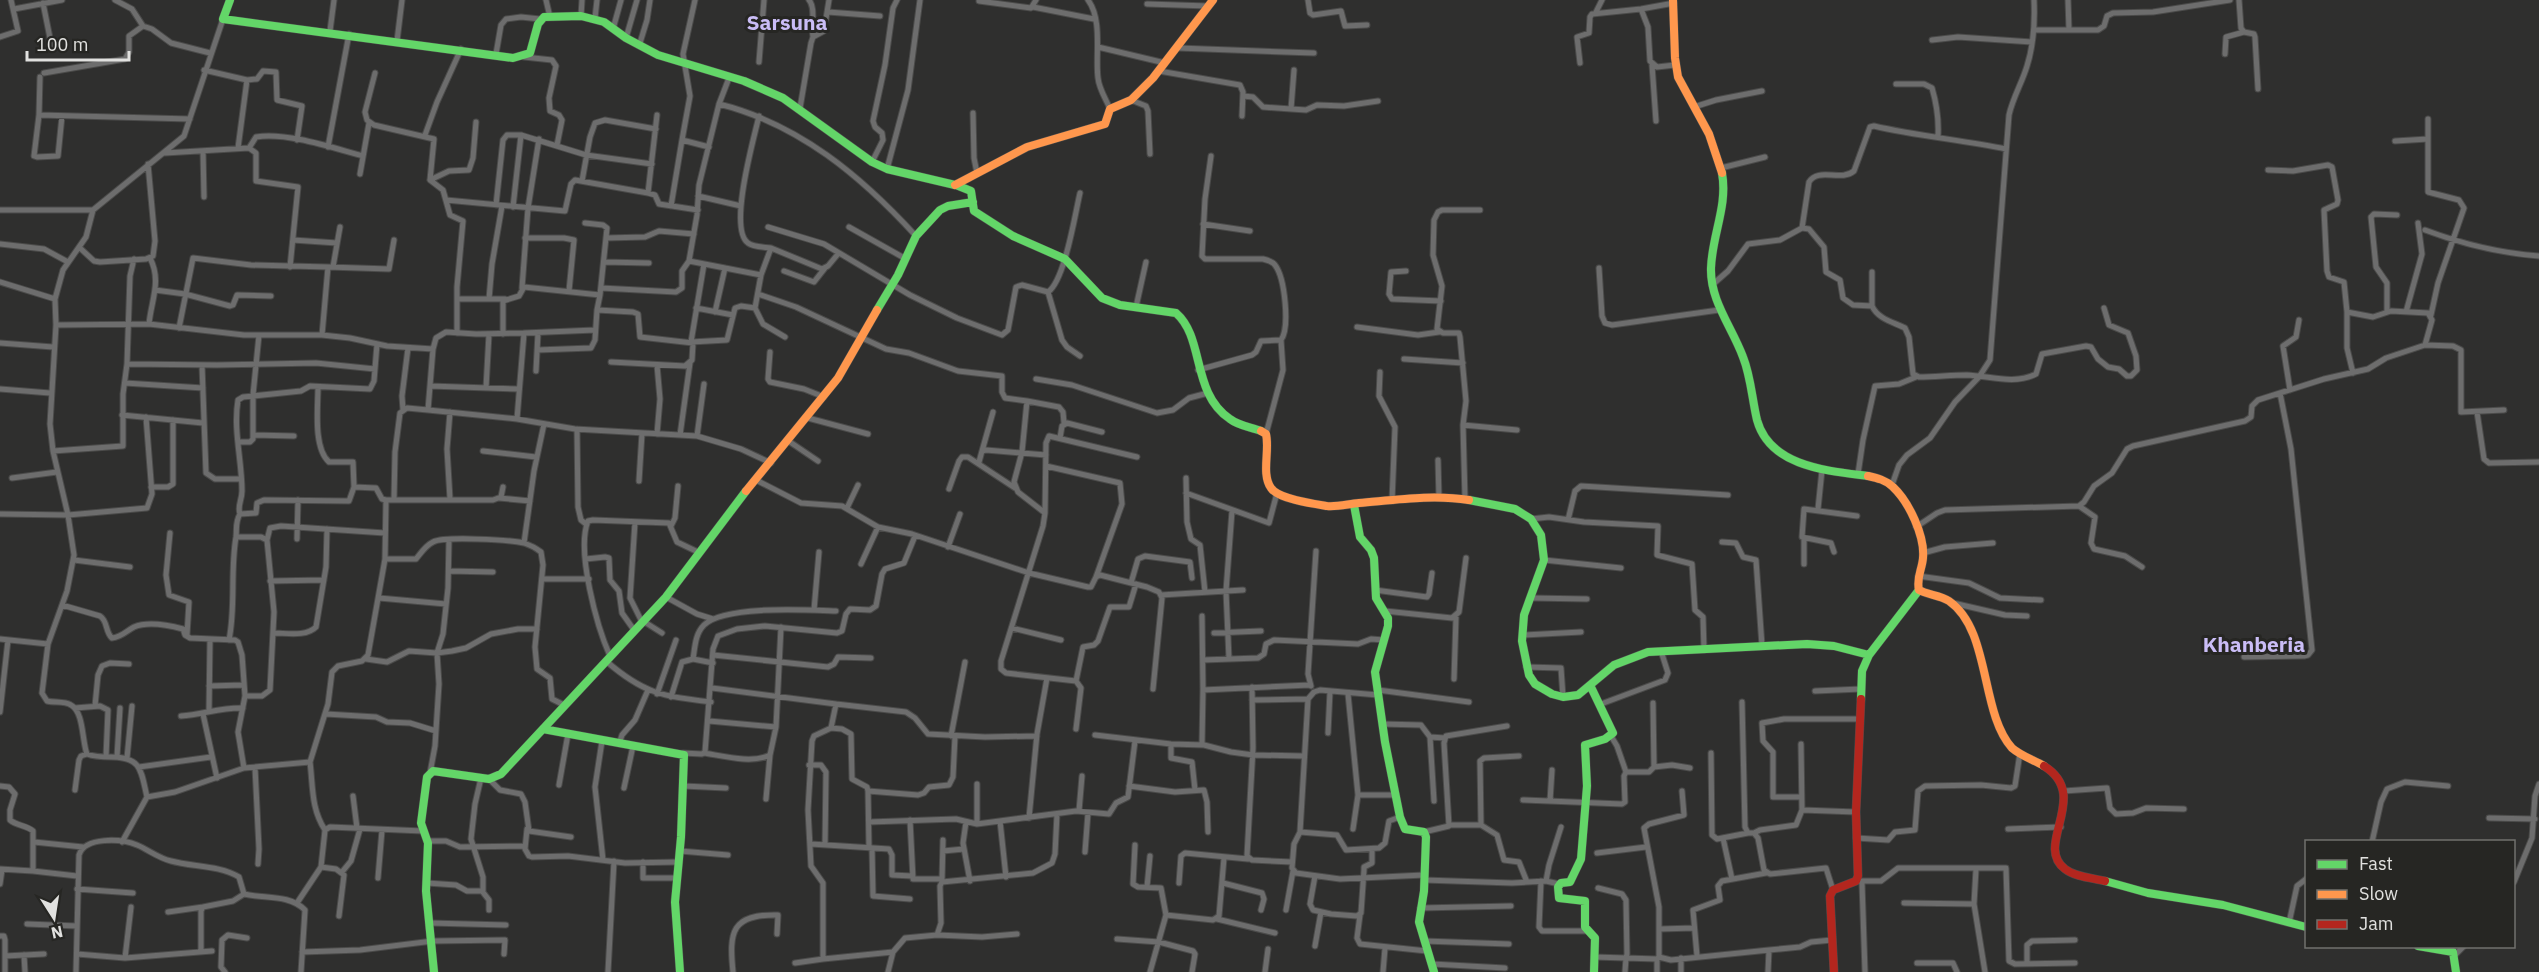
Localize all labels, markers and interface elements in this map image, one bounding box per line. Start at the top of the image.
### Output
district label: Sarsuna [746,8,828,36]
scale bar [27,24,129,62]
text: 100 m [36,33,88,56]
district label: Khanberia [2203,630,2305,658]
legend [2305,840,2515,948]
text: Fast [2359,852,2393,875]
text: Slow [2359,882,2398,905]
north arrow [24,888,84,948]
text: Jam [2359,912,2394,935]
text: N [49,922,65,944]

